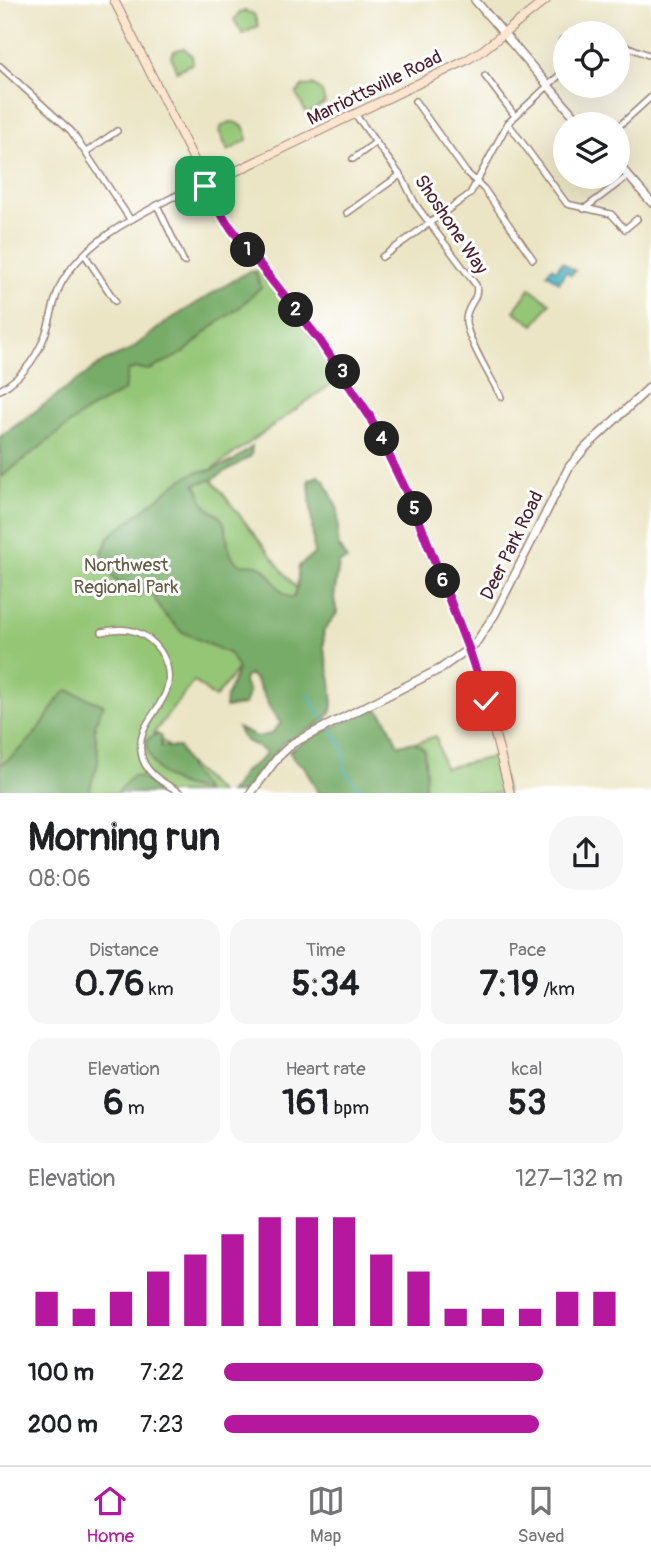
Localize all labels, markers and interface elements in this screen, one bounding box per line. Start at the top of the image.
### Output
map controls [553,21,630,189]
button: locate [553,21,630,98]
street label: Marriottsville Road [303,45,446,131]
button: layers [553,112,630,189]
pin [175,156,235,216]
icon: arrive [186,167,224,205]
street label: Shoshone Way [409,170,493,279]
pin: 1 [230,232,266,268]
text: 1 [244,237,251,261]
pin: 2 [278,292,314,328]
text: 2 [290,297,301,321]
pin: 3 [326,354,360,390]
text: 3 [337,359,348,383]
pin: 4 [364,422,400,457]
text: 4 [376,426,387,450]
street label: Deer Park Road [475,487,549,604]
pin: 5 [398,491,432,526]
text: 5 [409,496,420,520]
park label: Northwest Regional Park [74,553,178,599]
pin: 6 [426,564,460,598]
text: 6 [437,568,448,592]
pin [456,671,516,731]
icon: check [467,682,505,720]
text: Morning run [28,814,220,862]
button: share [549,816,623,890]
text: 08:06 [28,864,91,893]
text: Distance [89,938,159,962]
text: Time [306,938,345,962]
text: Pace [508,938,546,962]
text: 0.76 [74,962,145,1006]
text: 5:34 [291,962,360,1006]
text: 7:19 [480,962,539,1006]
text: km [145,977,174,1001]
text: /km [539,977,575,1001]
text: Elevation [88,1057,160,1081]
text: Heart rate [285,1057,366,1081]
text: kcal [512,1057,543,1081]
text: 6 [103,1081,124,1125]
text: 161 [282,1081,330,1125]
text: 53 [508,1081,546,1125]
text: m [124,1096,145,1120]
text: bpm [330,1096,369,1120]
text: Elevation [28,1164,116,1193]
text: 127–132 m [515,1164,623,1193]
text: 100 m [28,1358,94,1387]
text: 7:22 [140,1358,184,1387]
text: 200 m [28,1410,98,1439]
text: 7:23 [140,1410,183,1439]
tab: Home [86,1482,134,1548]
tab: Map [307,1482,345,1548]
tab: Saved [518,1482,565,1548]

